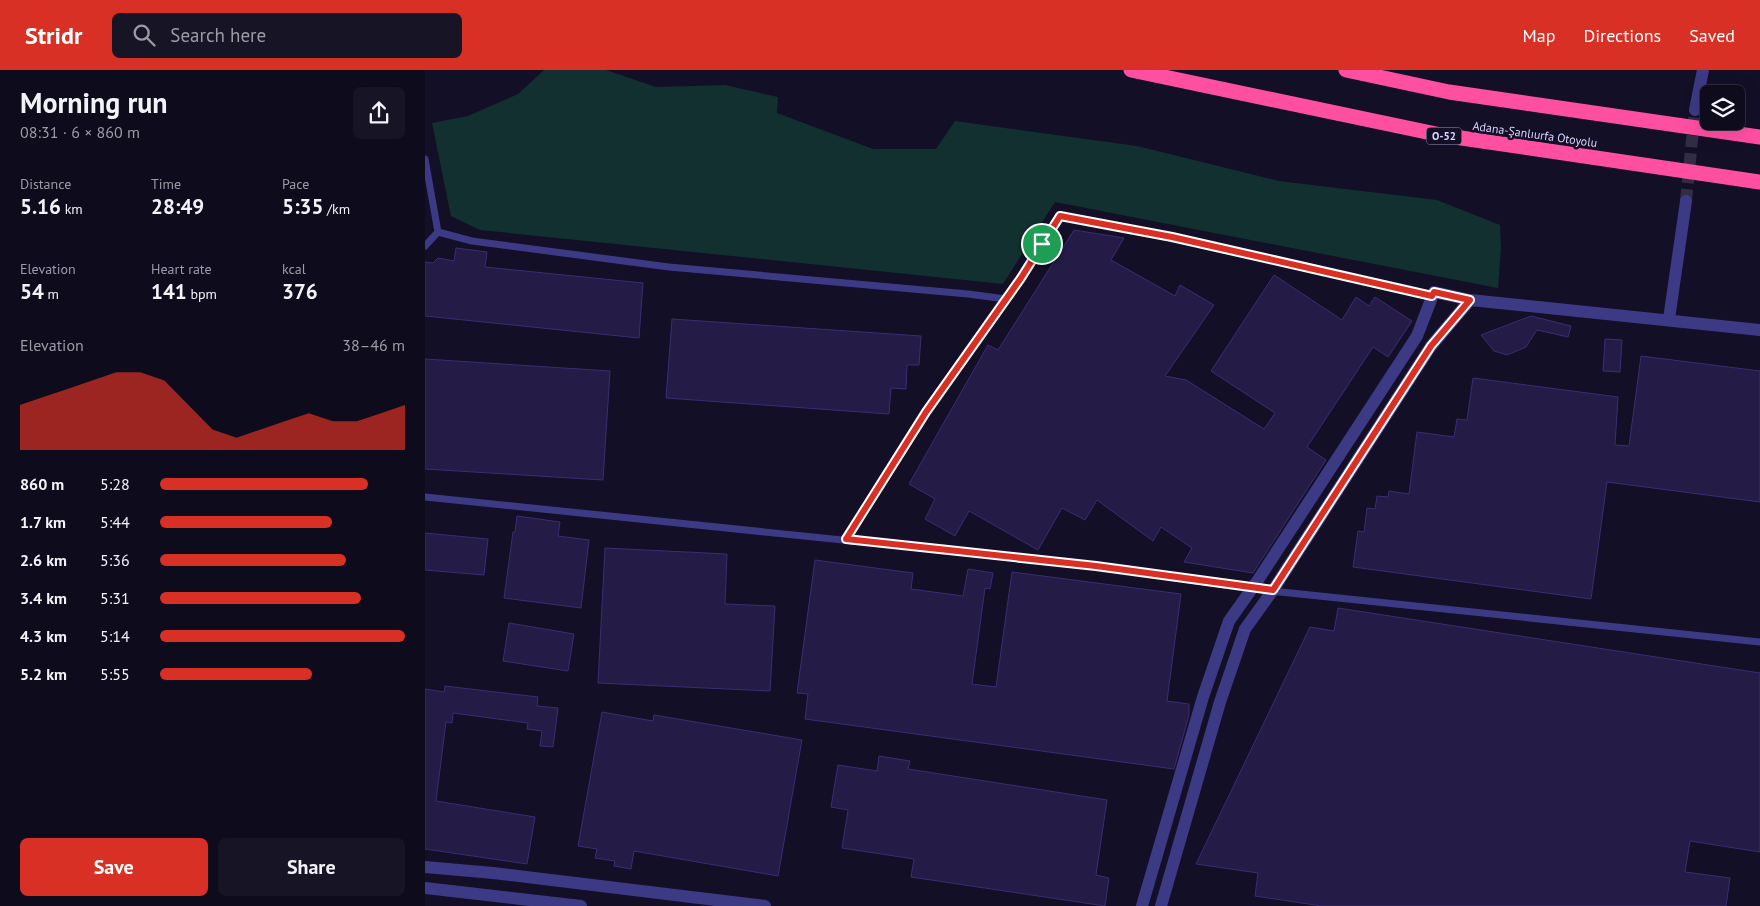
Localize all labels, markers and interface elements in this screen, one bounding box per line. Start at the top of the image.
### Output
search box [112,13,462,58]
text: Stridr [25,20,82,51]
icon: search [130,21,158,49]
text: Search here [170,23,266,47]
text: Map [1523,24,1555,47]
text: Directions [1583,24,1661,47]
text: Saved [1689,24,1735,47]
text: Morning run [20,84,168,121]
map controls [1700,85,1745,130]
button: layers [1700,85,1745,130]
button: share [353,87,405,139]
street label: Adana-Şanlıurfa Otoyolu [1472,118,1598,150]
text: 08:31 · 6 × 860 m [20,122,140,142]
road number: O-52 [1427,128,1461,144]
text: Distance [20,175,71,193]
text: Time [151,175,181,193]
text: Pace [282,175,309,193]
text: 5.16 [20,193,61,220]
text: 28:49 [151,193,204,220]
text: 5:35 [282,193,323,220]
text: km [61,200,83,218]
text: /km [323,200,350,218]
pin [1021,223,1063,265]
icon: arrive [1028,230,1056,258]
text: Elevation [20,260,76,278]
text: Heart rate [151,260,212,278]
text: kcal [282,260,306,278]
text: 54 [20,278,44,305]
text: 141 [151,278,187,305]
text: 376 [282,278,318,305]
text: m [44,285,59,303]
text: bpm [187,285,217,303]
text: Elevation [20,335,84,355]
text: 38–46 m [342,335,405,355]
text: 860 m [20,474,64,494]
text: 5:28 [100,474,130,494]
text: 1.7 km [20,512,66,532]
text: 5:44 [100,512,130,532]
text: 2.6 km [20,550,67,570]
text: 5:36 [100,550,130,570]
text: 3.4 km [20,588,67,608]
text: 5:31 [100,588,130,608]
text: 4.3 km [20,626,67,646]
text: 5:14 [100,626,130,646]
text: 5.2 km [20,664,67,684]
text: 5:55 [100,664,130,684]
button: Save [20,838,208,896]
button: Share [218,838,405,896]

